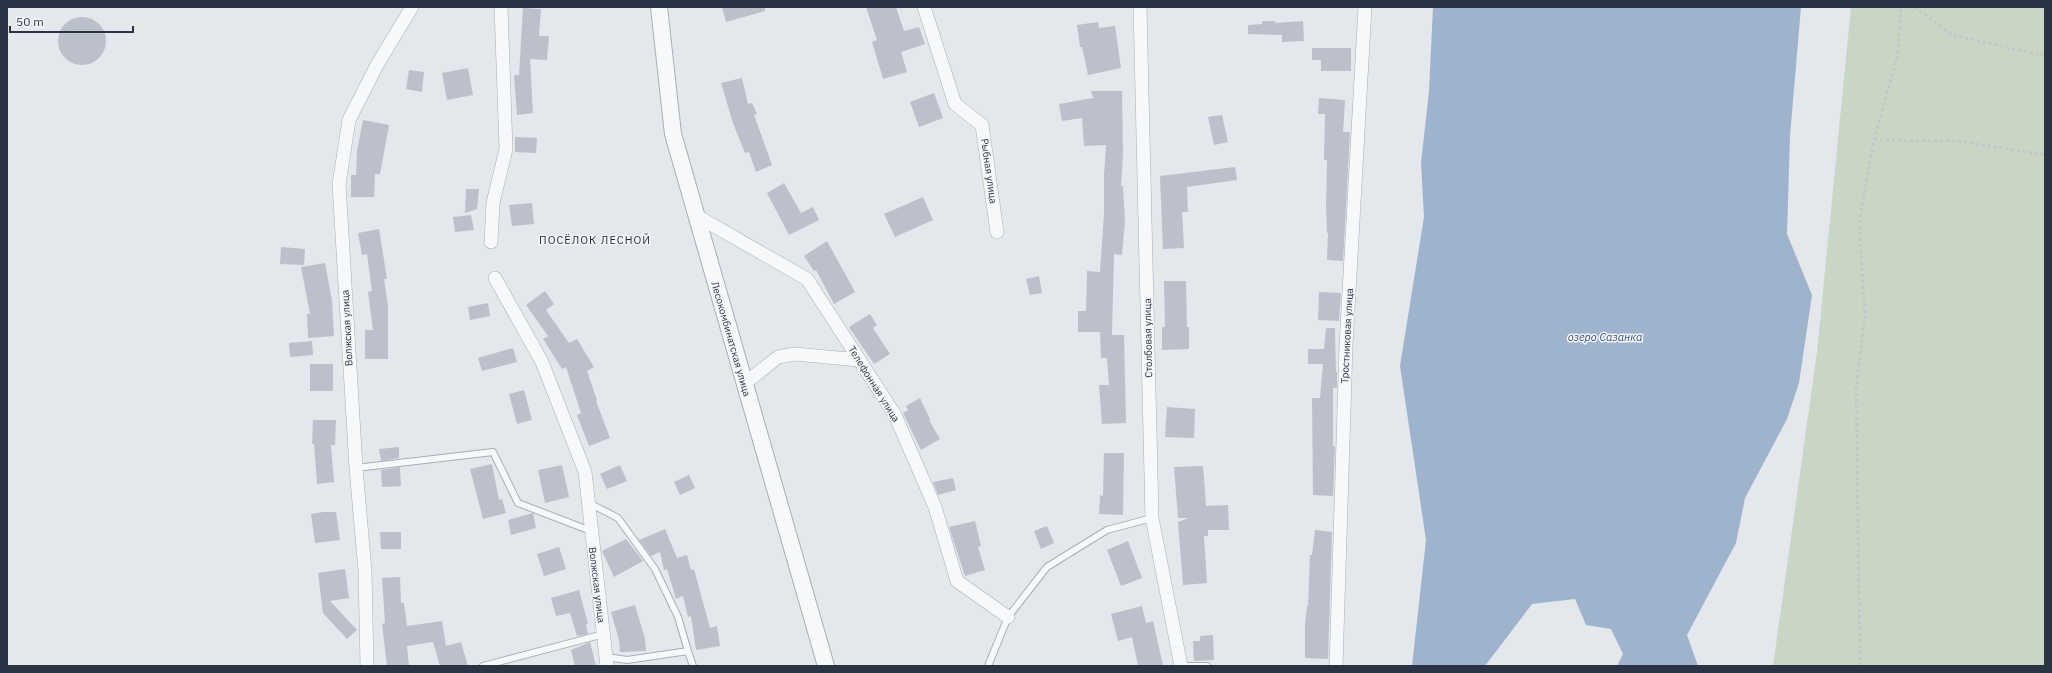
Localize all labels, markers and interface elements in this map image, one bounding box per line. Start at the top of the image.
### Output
scale bar [10,8,133,34]
text: 50 m [16,14,44,29]
street label: Рыбная улица [978,138,1000,205]
district label: ПОСЁЛОК ЛЕСНОЙ [539,233,651,247]
street label: Лесокомбинатская улица [708,280,754,399]
street label: Тростниковая улица [1338,287,1356,384]
street label: Волжская улица [338,289,355,367]
street label: Столбовая улица [1141,297,1155,378]
water label: озеро Сазанка [1568,330,1642,344]
street label: Телефонная улица [845,344,903,425]
street label: Волжская улица [586,546,608,624]

